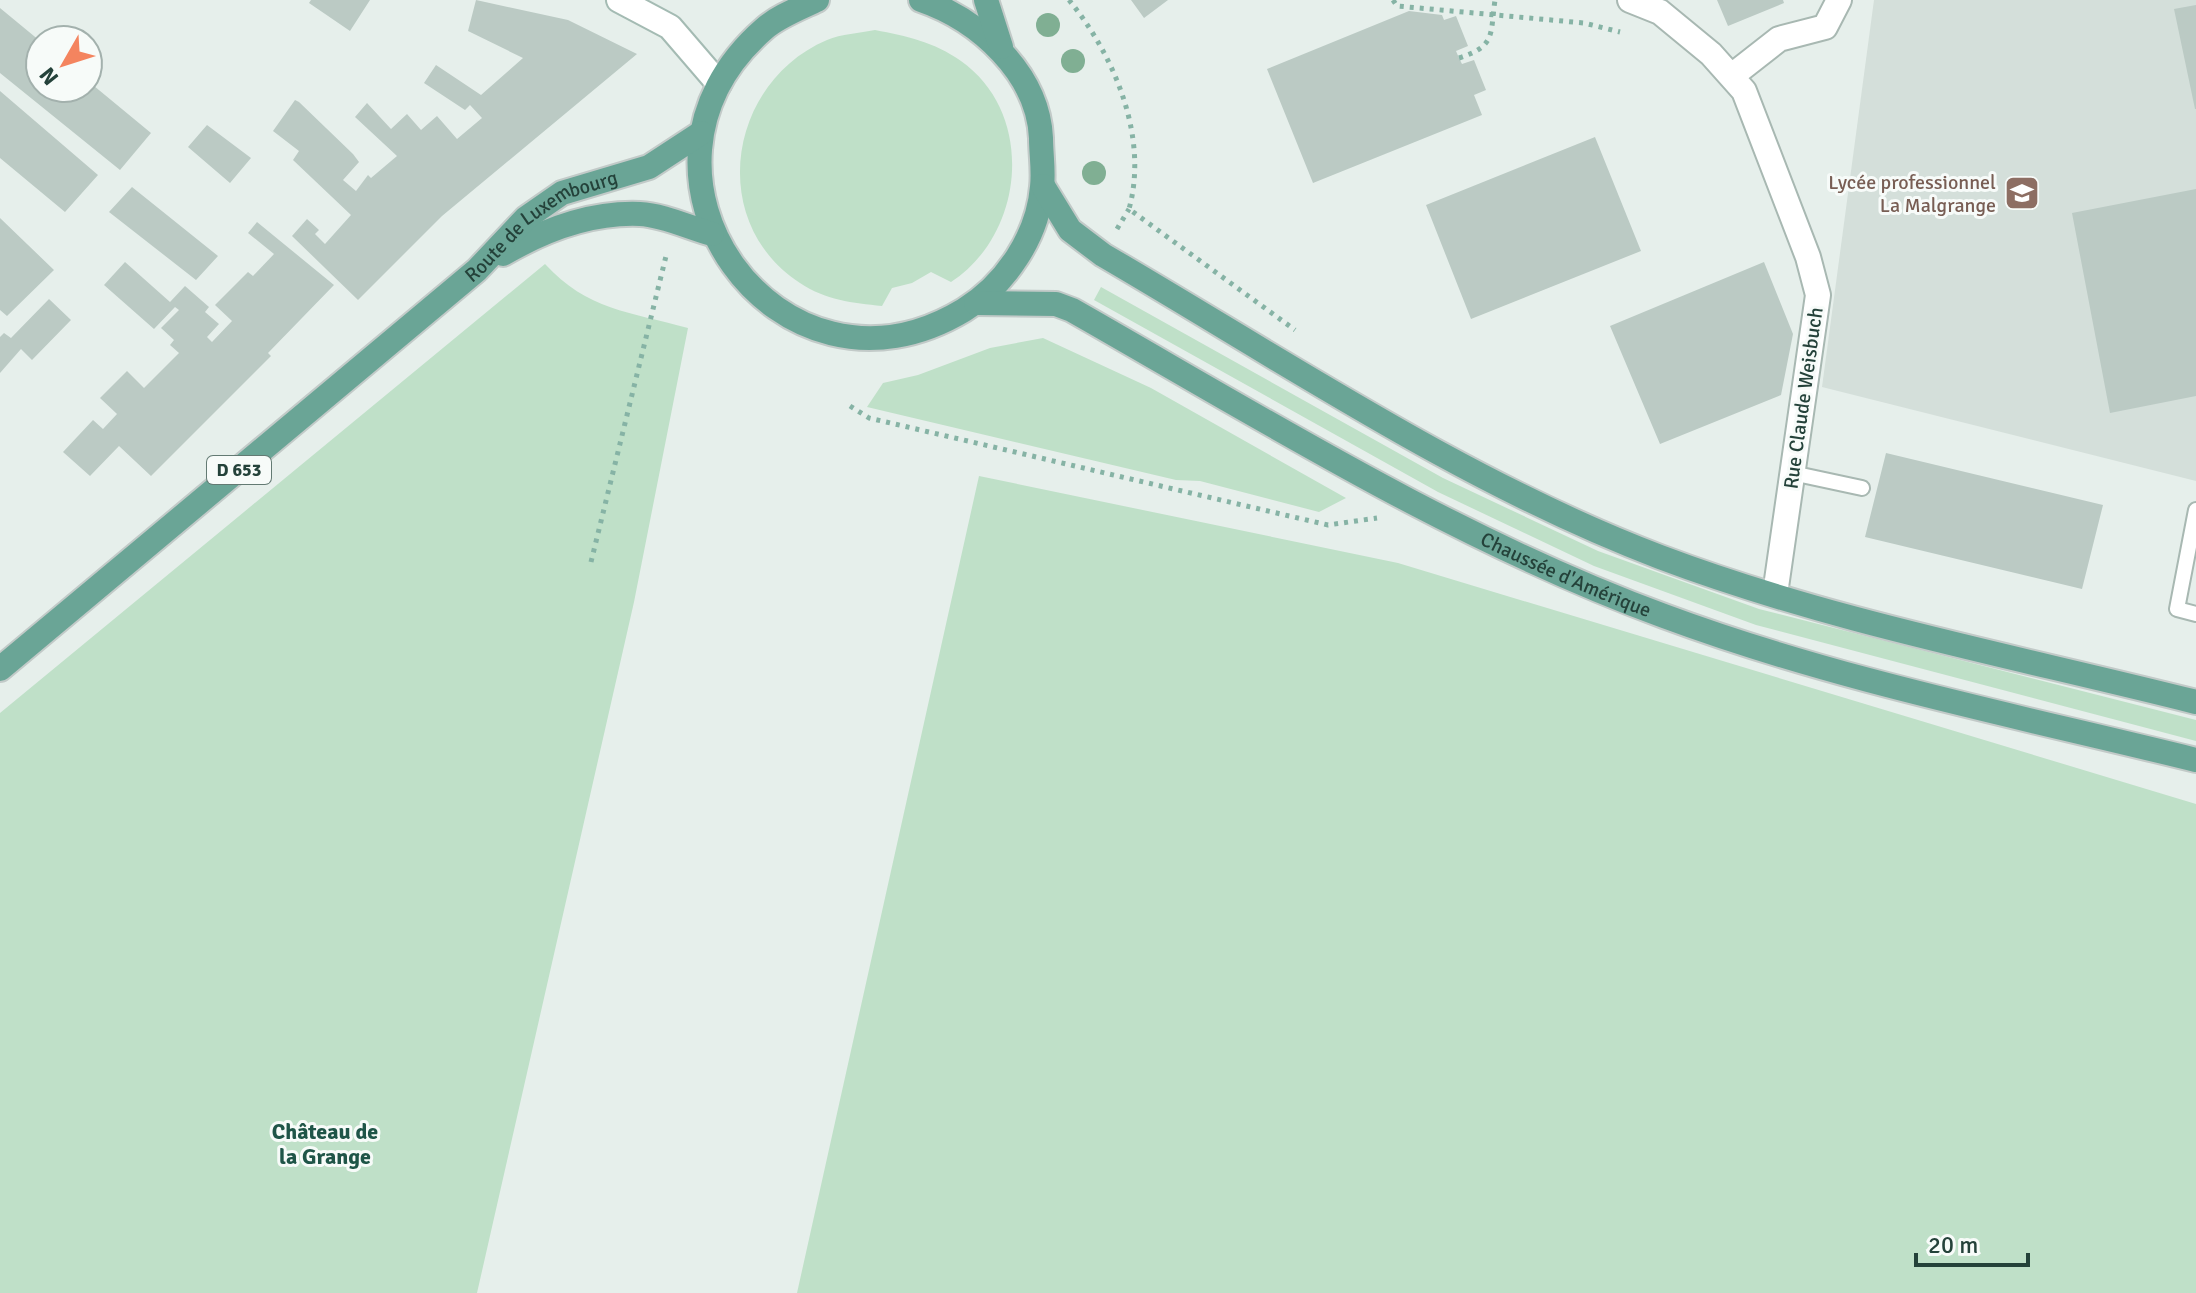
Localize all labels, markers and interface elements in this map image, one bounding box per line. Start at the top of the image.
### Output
north arrow [24,24,104,104]
text: N [34,62,64,91]
street label: Route de Luxembourg [460,165,621,288]
place label: Lycée professionnel La Malgrange [1828,170,1996,218]
school or university icon: Lycée professionnel La Malgrange [2003,174,2041,212]
street label: Rue Claude Weisbuch [1778,306,1829,490]
road number: D 653 [207,456,271,484]
street label: Chaussée d'Amérique [1476,527,1655,623]
district label: Château de la Grange [272,1118,378,1170]
scale bar [1916,1217,2028,1267]
text: 20 m [1928,1230,1978,1260]

